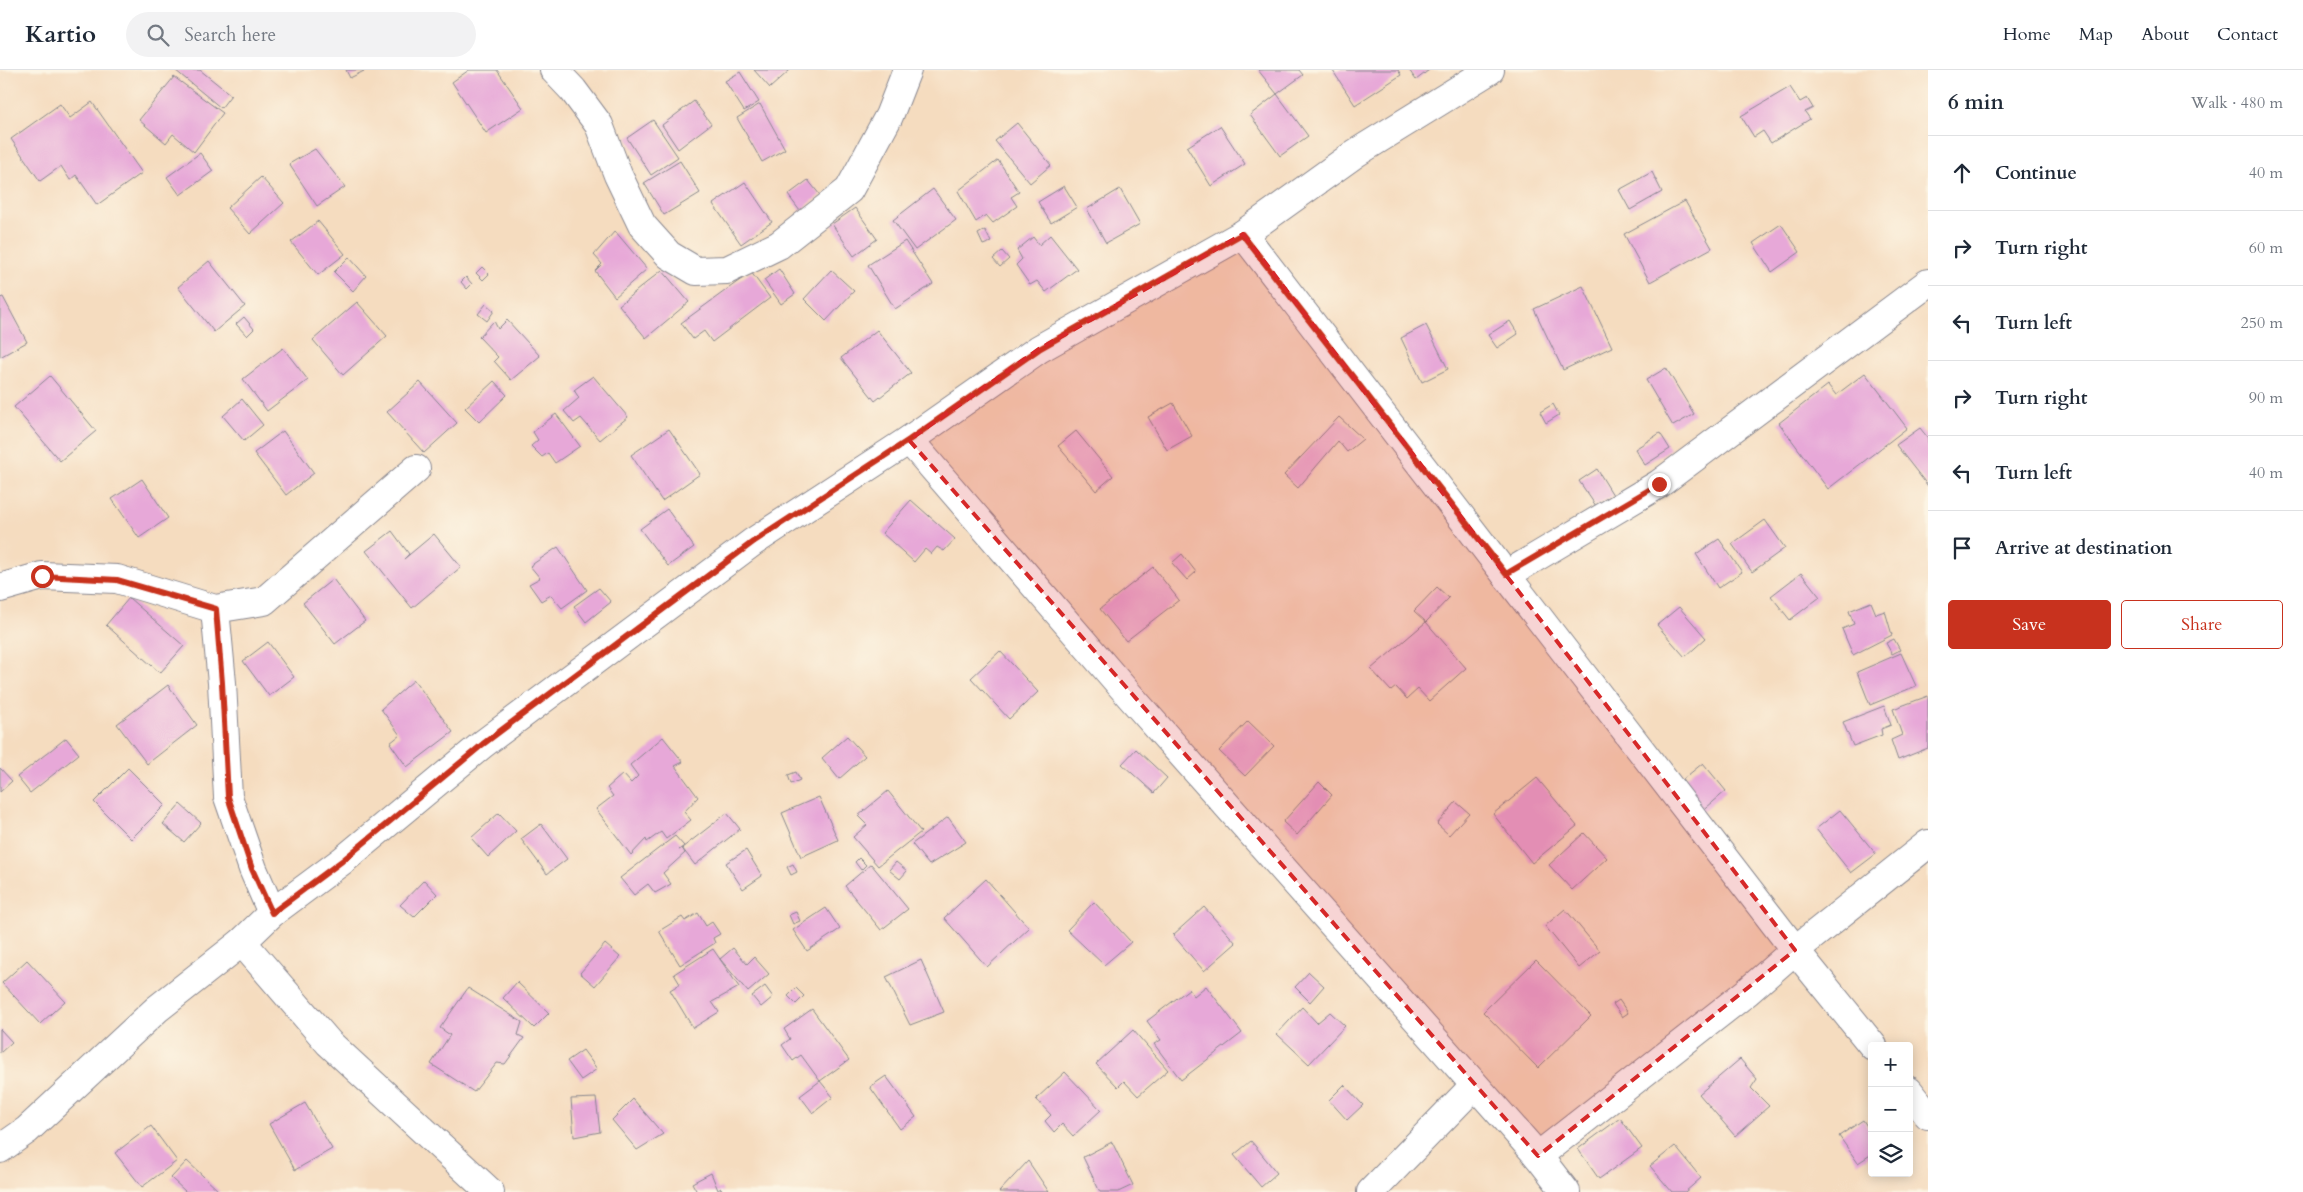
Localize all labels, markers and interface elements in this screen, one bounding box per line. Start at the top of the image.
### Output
search box [126,12,476,57]
text: Kartio [25,18,96,51]
icon: search [144,21,172,49]
text: Search here [184,22,276,48]
text: Home [2003,22,2051,47]
text: Map [2079,22,2113,47]
text: About [2141,22,2189,47]
text: Contact [2217,22,2278,47]
text: 6 min [1948,88,2004,117]
text: Walk · 480 m [2191,92,2283,114]
icon: ahead [1948,159,1976,187]
text: Continue [1995,160,2077,186]
text: 40 m [2249,162,2283,184]
icon: right [1948,234,1976,262]
text: Turn right [1995,235,2087,261]
text: 60 m [2249,237,2283,259]
icon: left [1948,309,1976,337]
text: Turn left [1995,310,2072,336]
text: 250 m [2241,312,2283,334]
icon: right [1948,384,1976,412]
text: Turn right [1995,385,2087,411]
text: 90 m [2249,387,2283,409]
icon: left [1948,459,1976,487]
text: Turn left [1995,460,2072,486]
text: 40 m [2249,462,2283,484]
route end [1648,473,1671,496]
icon: arrive [1948,534,1976,562]
text: Arrive at destination [1995,535,2172,561]
route start [31,565,54,588]
button: Save [1948,600,2111,649]
button: Share [2121,600,2283,649]
map controls [1868,1042,1913,1177]
button: + [1868,1042,1913,1087]
button: − [1868,1087,1913,1132]
button: layers [1868,1132,1913,1177]

